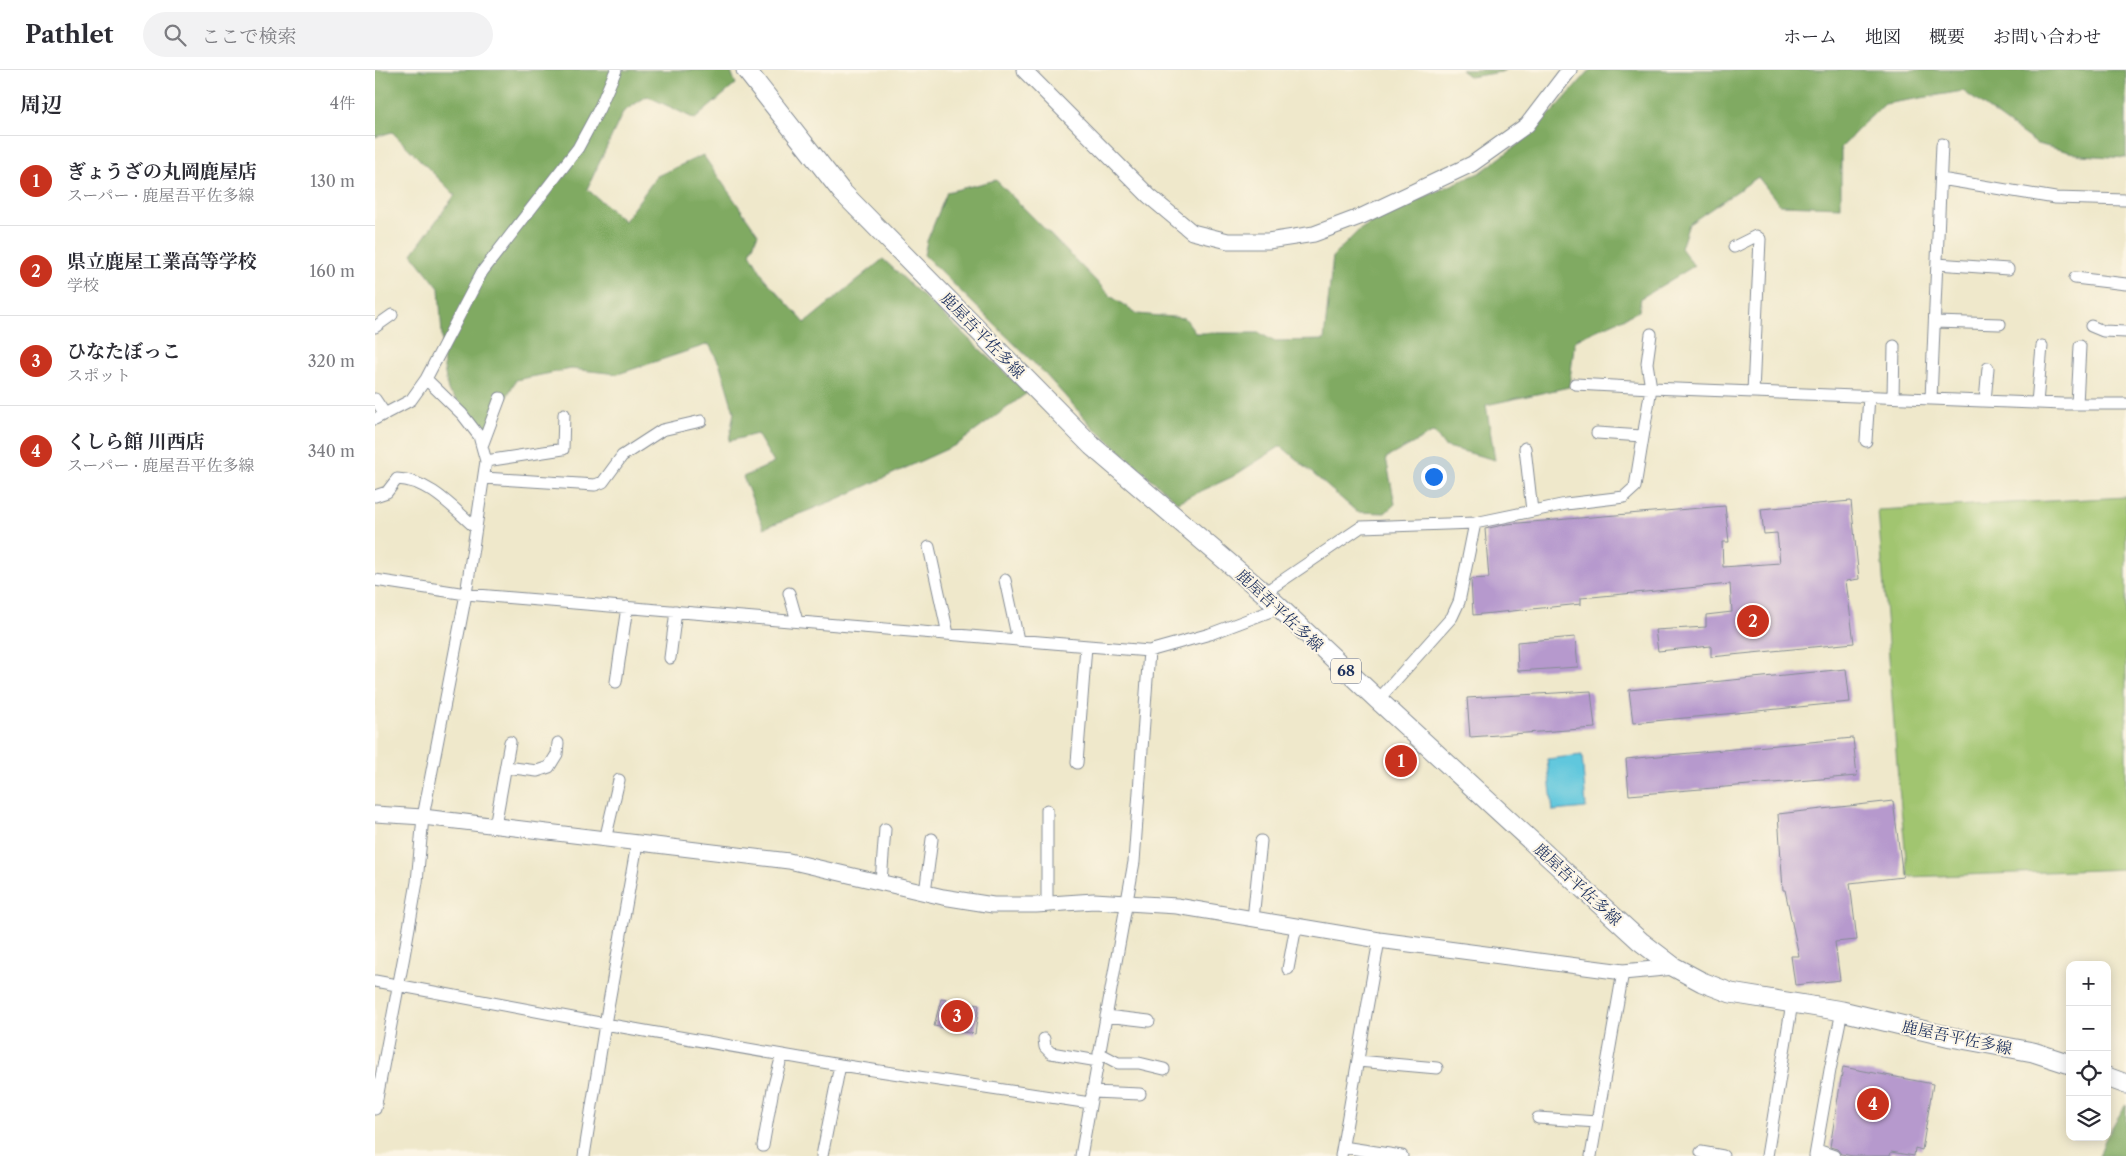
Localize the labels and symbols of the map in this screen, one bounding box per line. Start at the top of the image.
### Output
street label: 鹿屋吾平佐多線 [937,288,1029,382]
your location [1421,464,1447,490]
street label: 鹿屋吾平佐多線 [1232,564,1328,656]
pin: 2 [1737,602,1769,640]
road number: 68 [1331,658,1361,684]
pin: 1 [1385,742,1417,780]
street label: 鹿屋吾平佐多線 [1530,838,1626,930]
pin: 3 [941,997,973,1035]
street label: 鹿屋吾平佐多線 [1900,1016,2014,1058]
pin: 4 [1857,1085,1889,1123]

